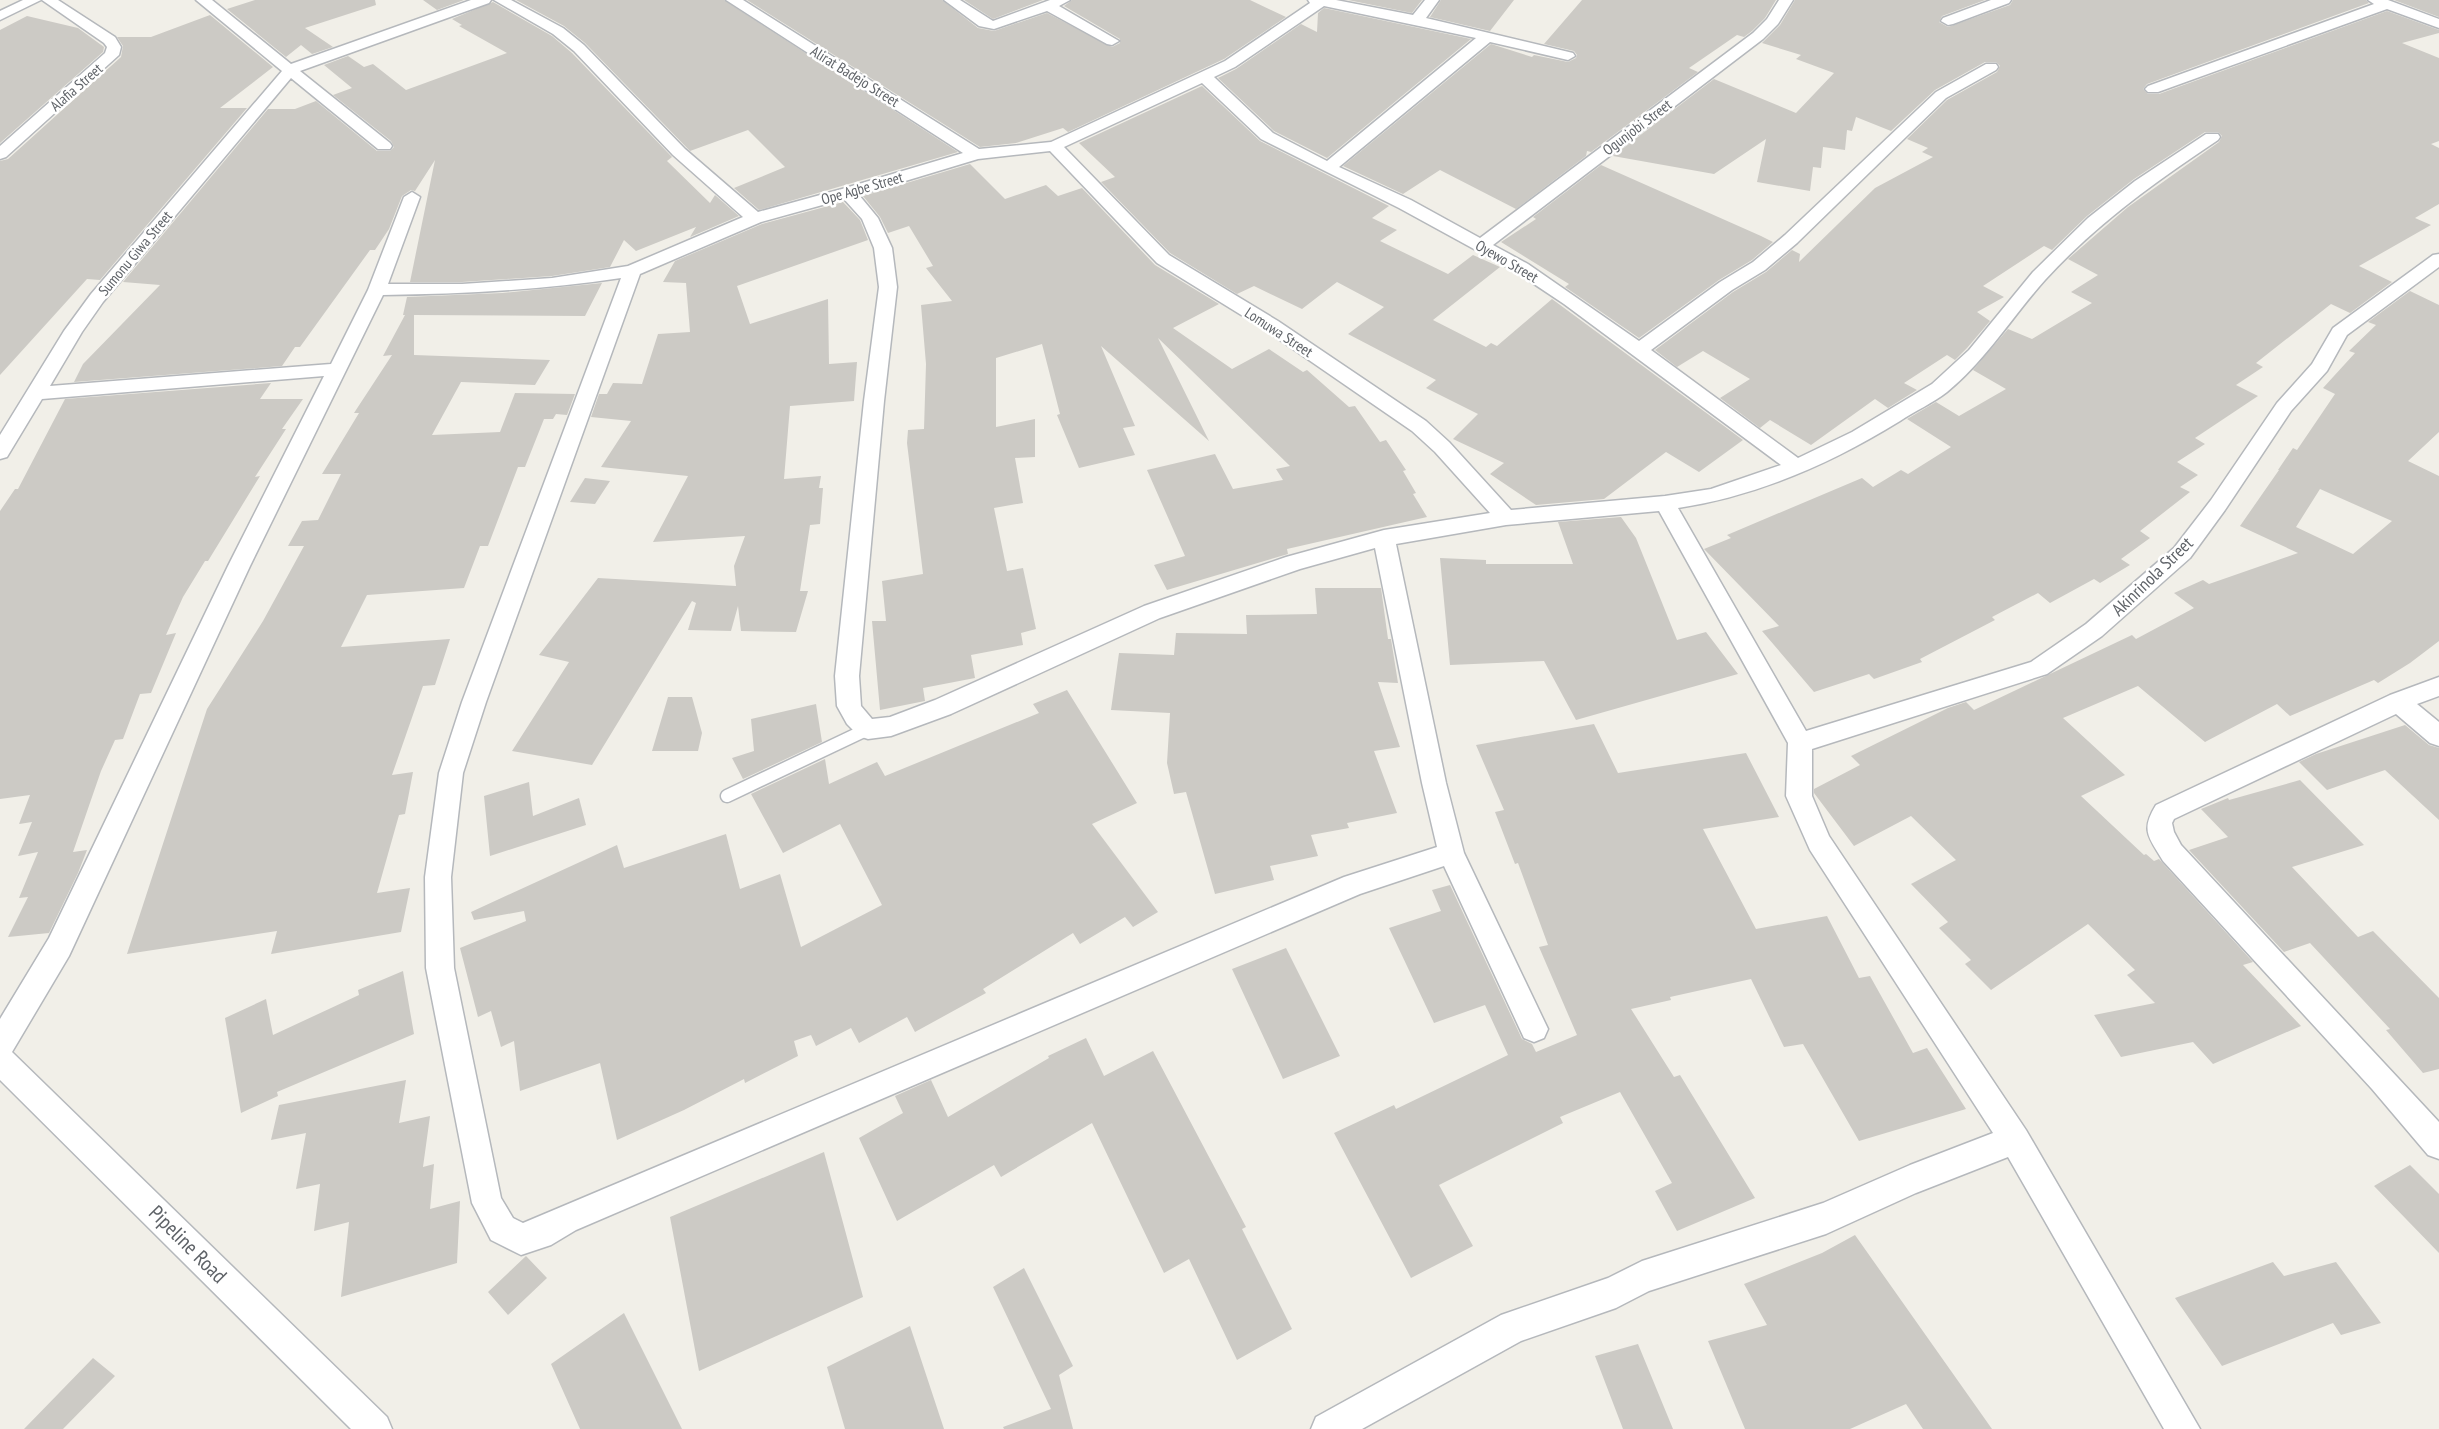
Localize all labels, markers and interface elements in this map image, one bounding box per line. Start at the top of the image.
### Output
street label: Alirat Badejo Street [807,41,903,111]
street label: Alafia Street [46,59,106,115]
street label: Ogunjobi Street [1599,95,1675,159]
street label: Ope Agbe Street [819,167,905,209]
street label: Sumonu Giwa Street [94,207,176,299]
street label: Oyewo Street [1472,235,1542,287]
street label: Lomuwa Street [1241,303,1317,361]
street label: Akinrinola Street [2106,531,2198,620]
street label: Pipeline Road [143,1199,233,1289]

